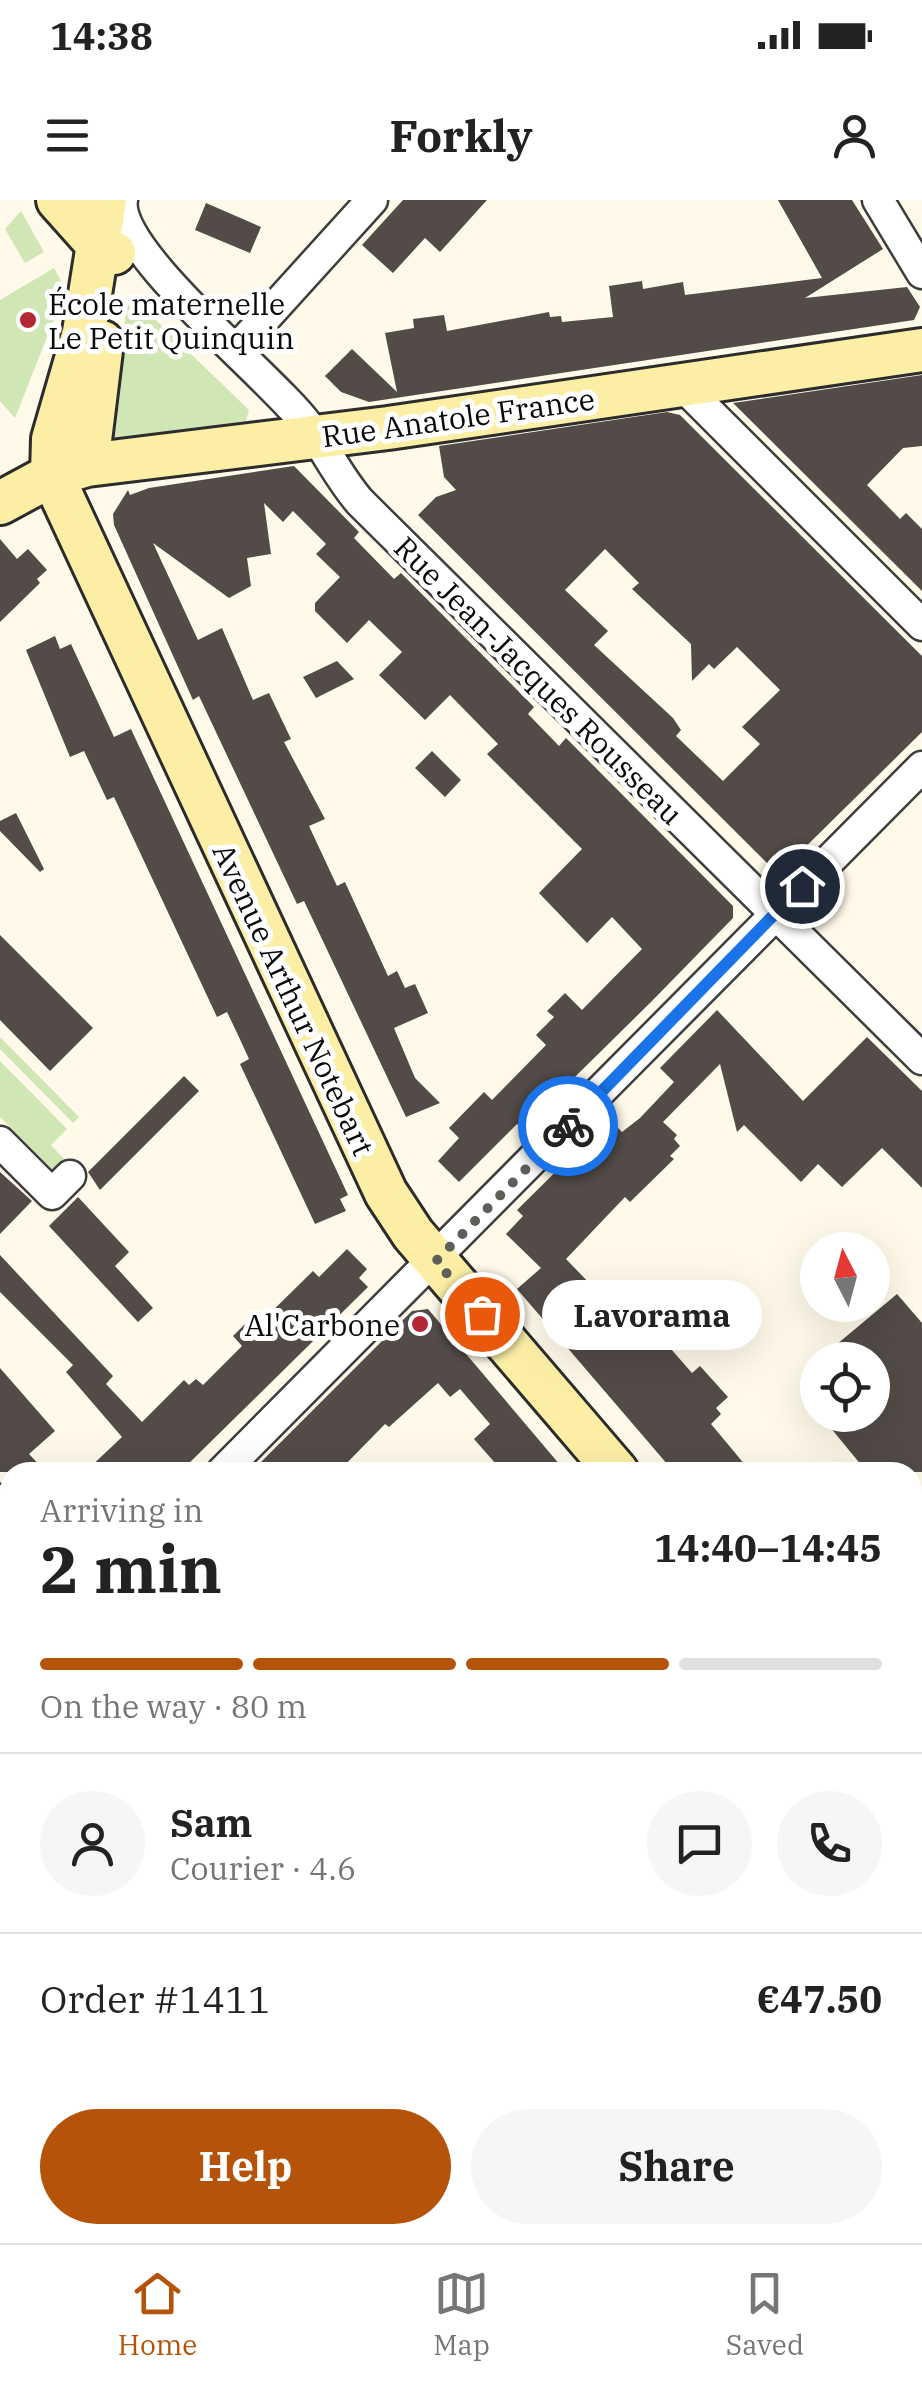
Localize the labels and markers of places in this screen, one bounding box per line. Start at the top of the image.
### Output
place label: École maternelle Le Petit Quinquin [48,284,294,357]
marker: École maternelle Le Petit Quinquin [17,309,39,331]
pin [760,844,845,929]
pin [440,1272,525,1357]
callout: Lavorama [542,1279,762,1349]
place label: Al'Carbone [245,1305,400,1344]
marker: Al'Carbone [409,1313,431,1335]

